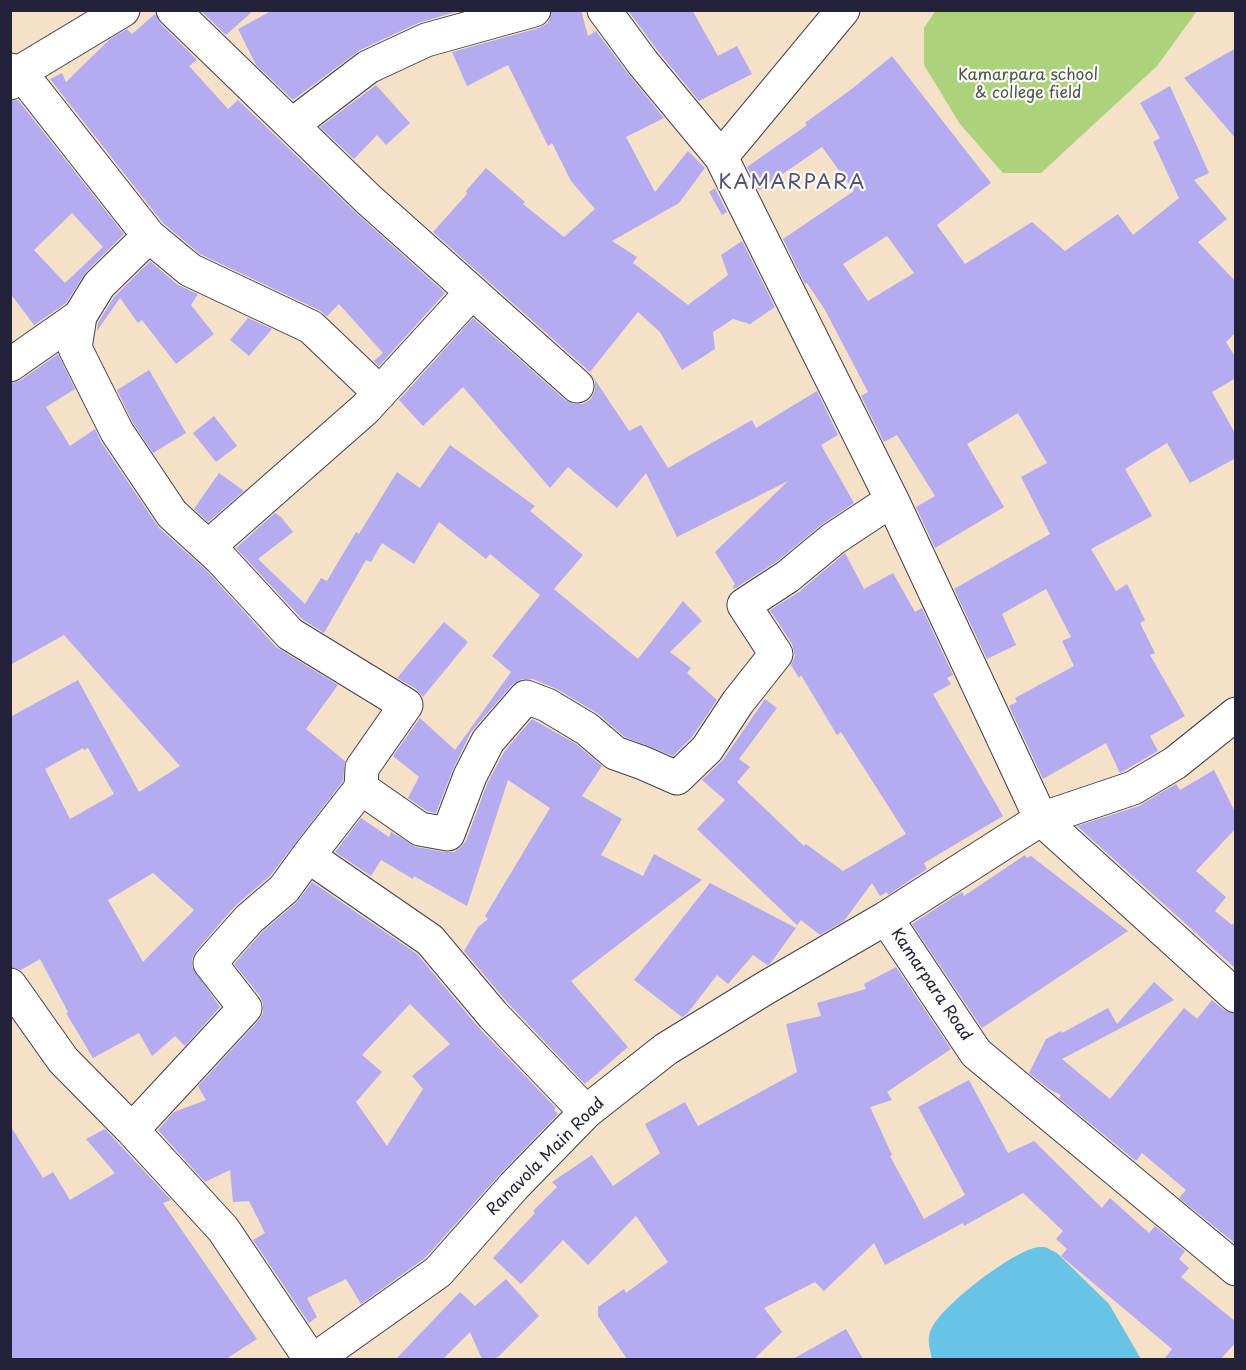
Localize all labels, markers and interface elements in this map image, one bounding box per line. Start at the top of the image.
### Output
park label: Kamarpara school & college field [958,66,1098,104]
district label: KAMARPARA [720,171,864,195]
street label: Kamarpara Road [886,925,976,1045]
street label: Ranavola Main Road [483,1094,609,1220]

